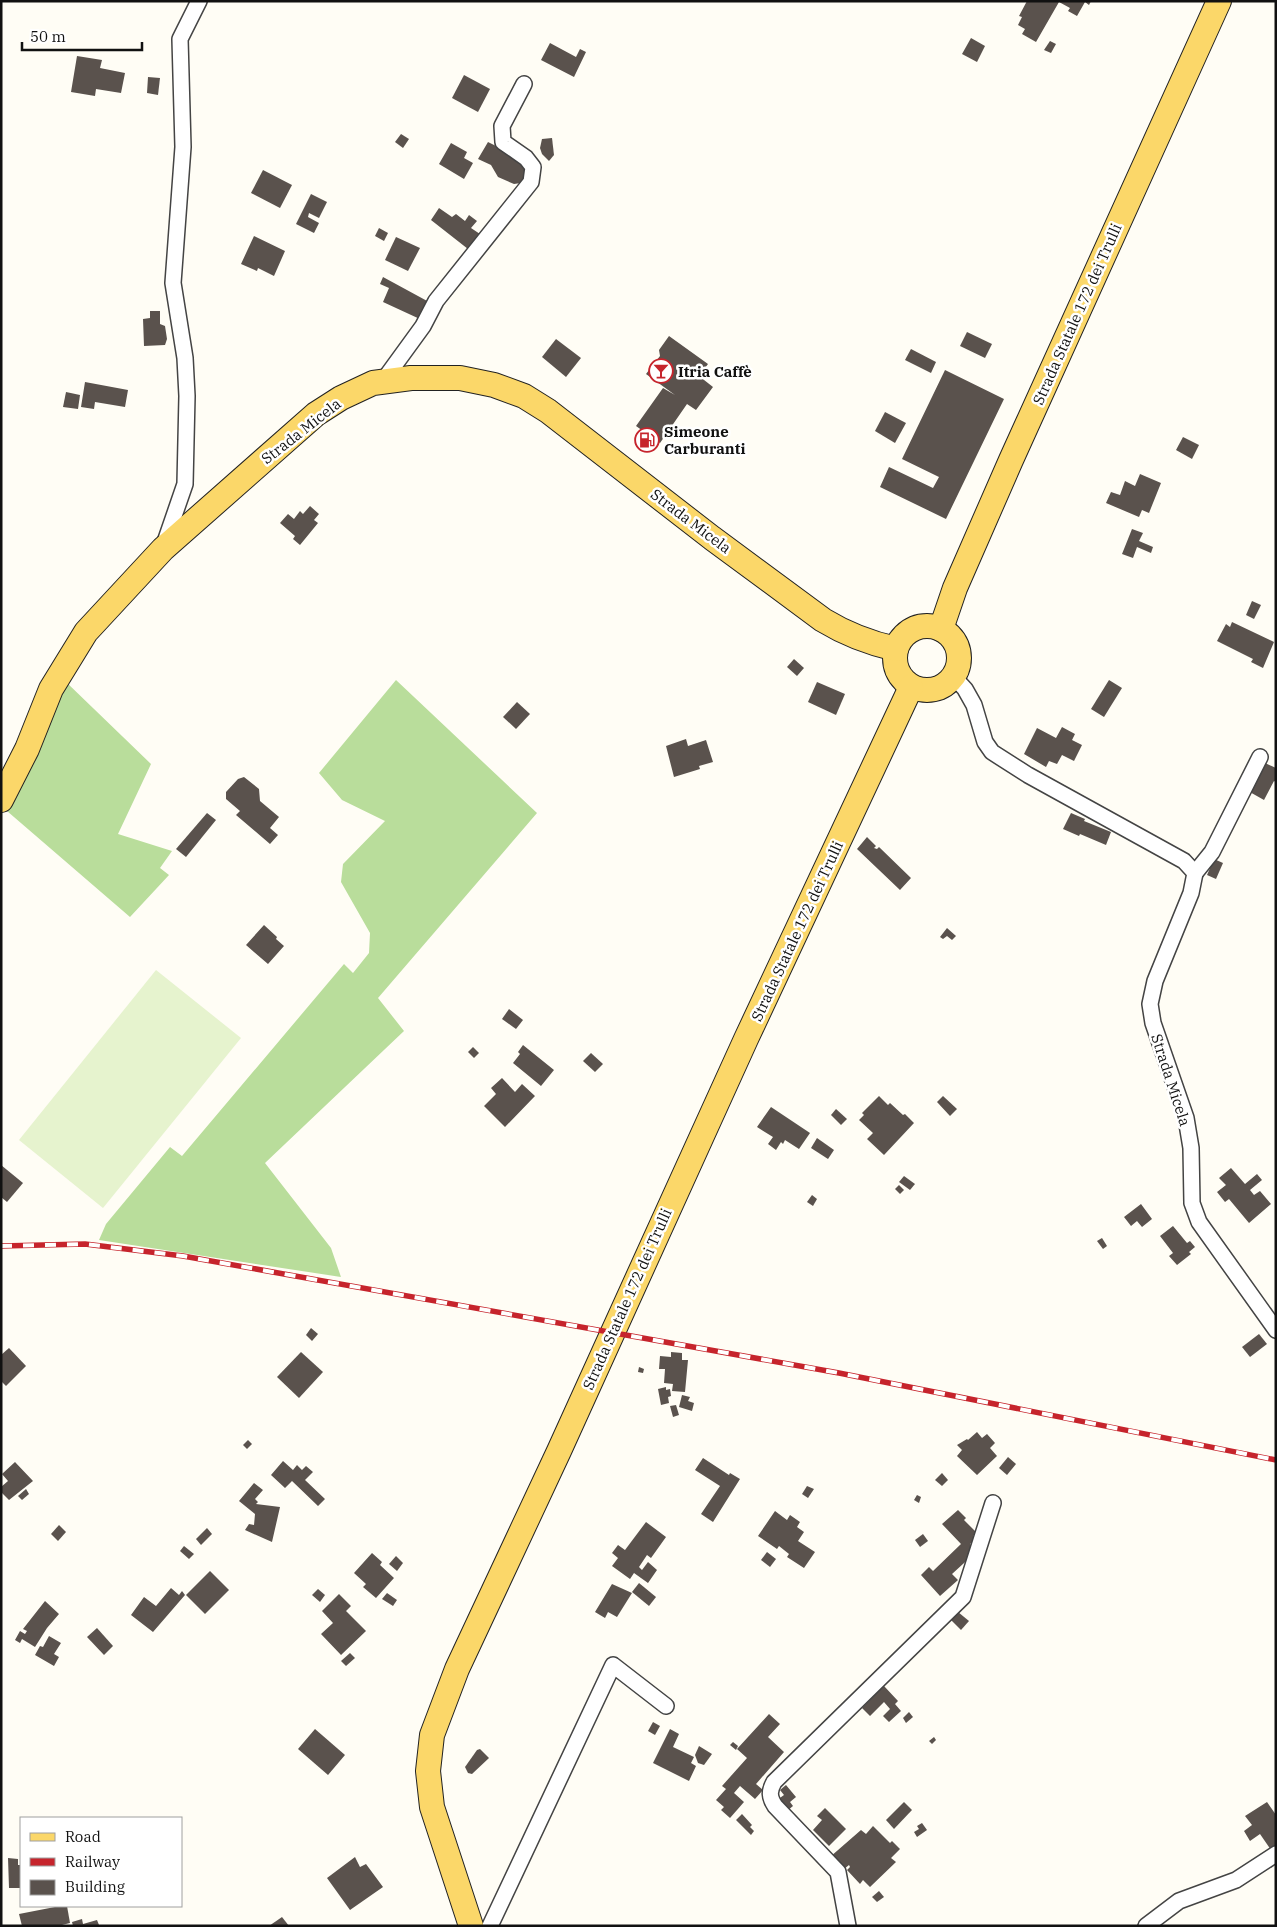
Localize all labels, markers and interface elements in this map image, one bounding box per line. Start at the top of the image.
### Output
scale bar [22,20,142,52]
text: 50 m [30,27,66,46]
street label: Strada Statale 172 dei Trulli [1028,220,1126,408]
bar icon: Itria Caffè [648,358,674,384]
place label: Itria Caffè [678,362,752,381]
street label: Strada Micela [257,394,345,468]
place label: Simeone Carburanti [664,422,746,458]
fuel station icon: Simeone Carburanti [634,427,660,453]
street label: Strada Micela [647,485,735,557]
street label: Strada Statale 172 dei Trulli [747,838,847,1024]
street label: Strada Micela [1147,1031,1195,1129]
street label: Strada Statale 172 dei Trulli [578,1205,676,1393]
legend [20,1817,182,1907]
text: Road [65,1827,101,1846]
text: Railway [65,1852,120,1871]
text: Building [65,1877,125,1896]

